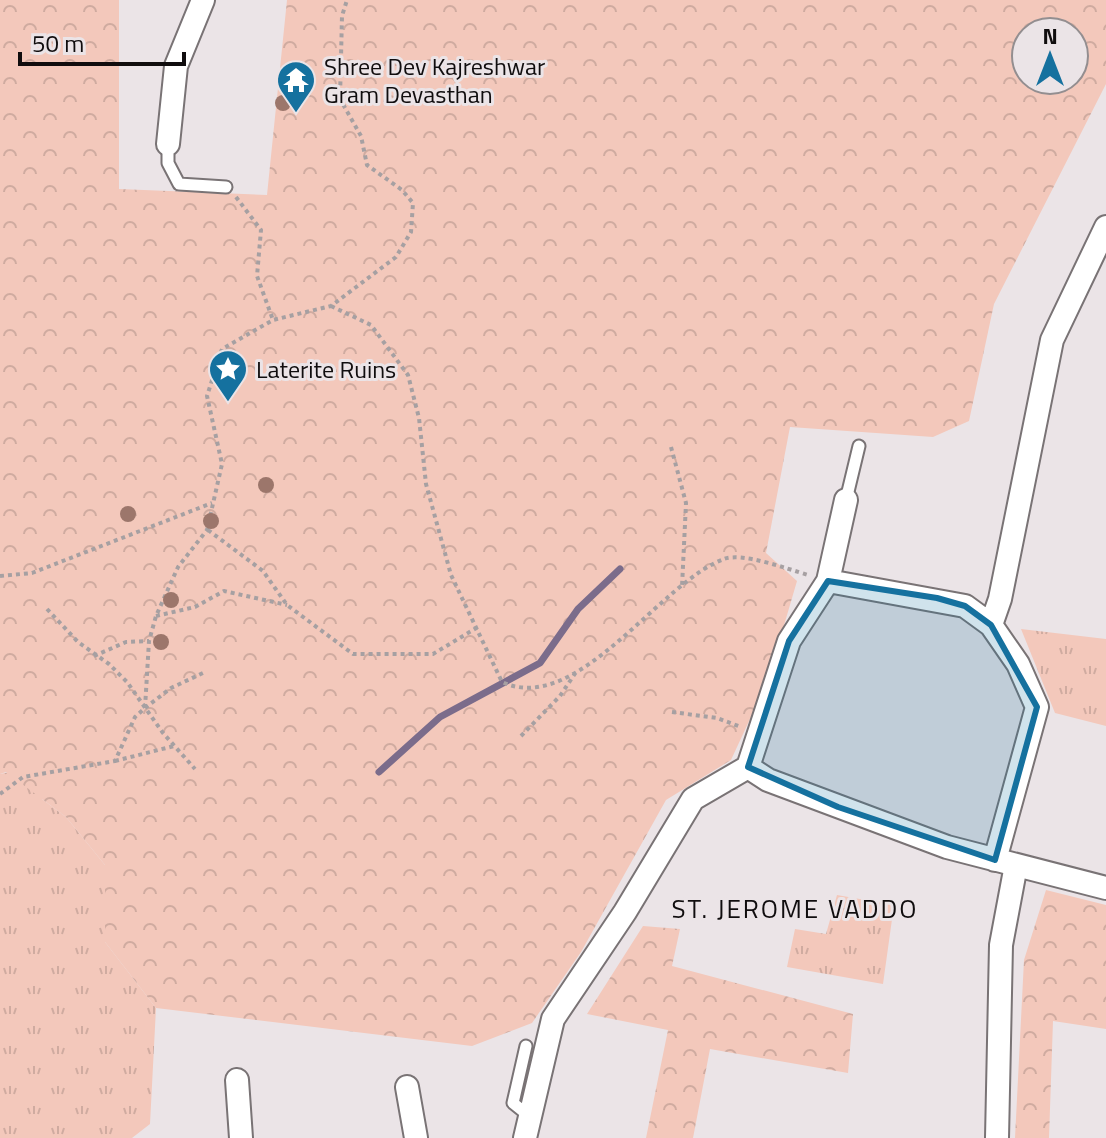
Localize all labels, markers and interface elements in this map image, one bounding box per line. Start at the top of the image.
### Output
scale bar [20,16,184,66]
north arrow [1010,16,1090,96]
text: N [1042,19,1058,53]
text: 50 m [32,25,84,61]
place label: Shree Dev Kajreshwar Gram Devasthan [324,48,545,112]
temple icon: Shree Dev Kajreshwar Gram Devasthan [275,59,317,114]
place icon: Laterite Ruins [207,348,249,403]
place label: Laterite Ruins [256,351,396,387]
district label: ST. JEROME VADDO [671,889,919,928]

